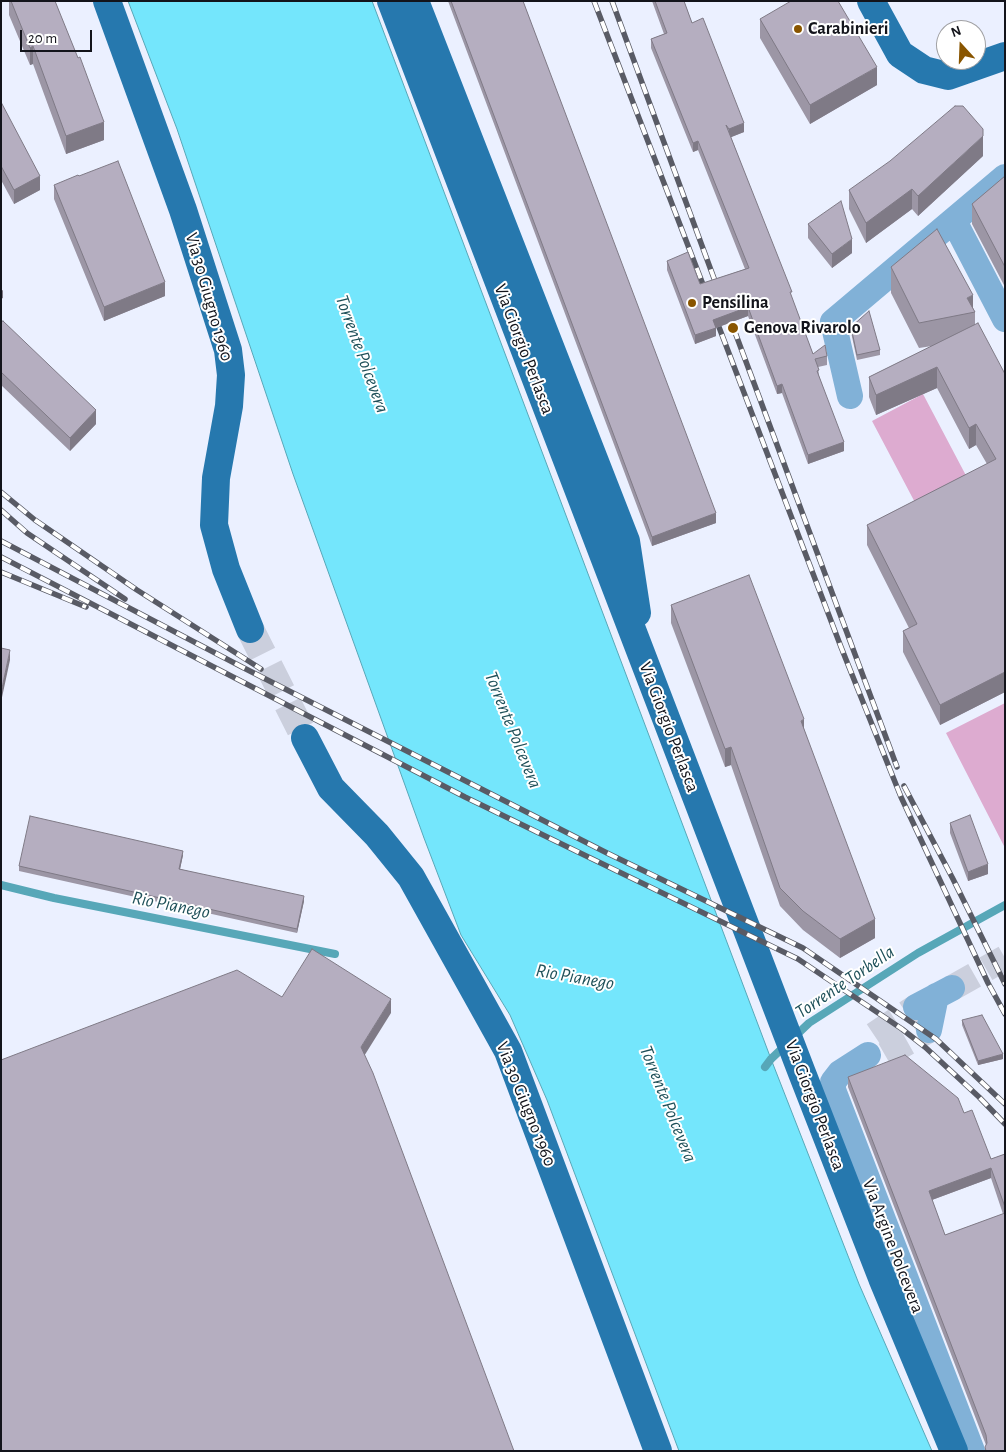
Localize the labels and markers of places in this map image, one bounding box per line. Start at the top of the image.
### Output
place label: Carabinieri [808,18,888,40]
marker: Carabinieri [792,23,804,35]
place label: Pensilina [702,292,769,314]
marker: Pensilina [686,297,698,309]
place label: Genova Rivarolo [744,317,861,339]
marker: Genova Rivarolo [726,321,740,335]

